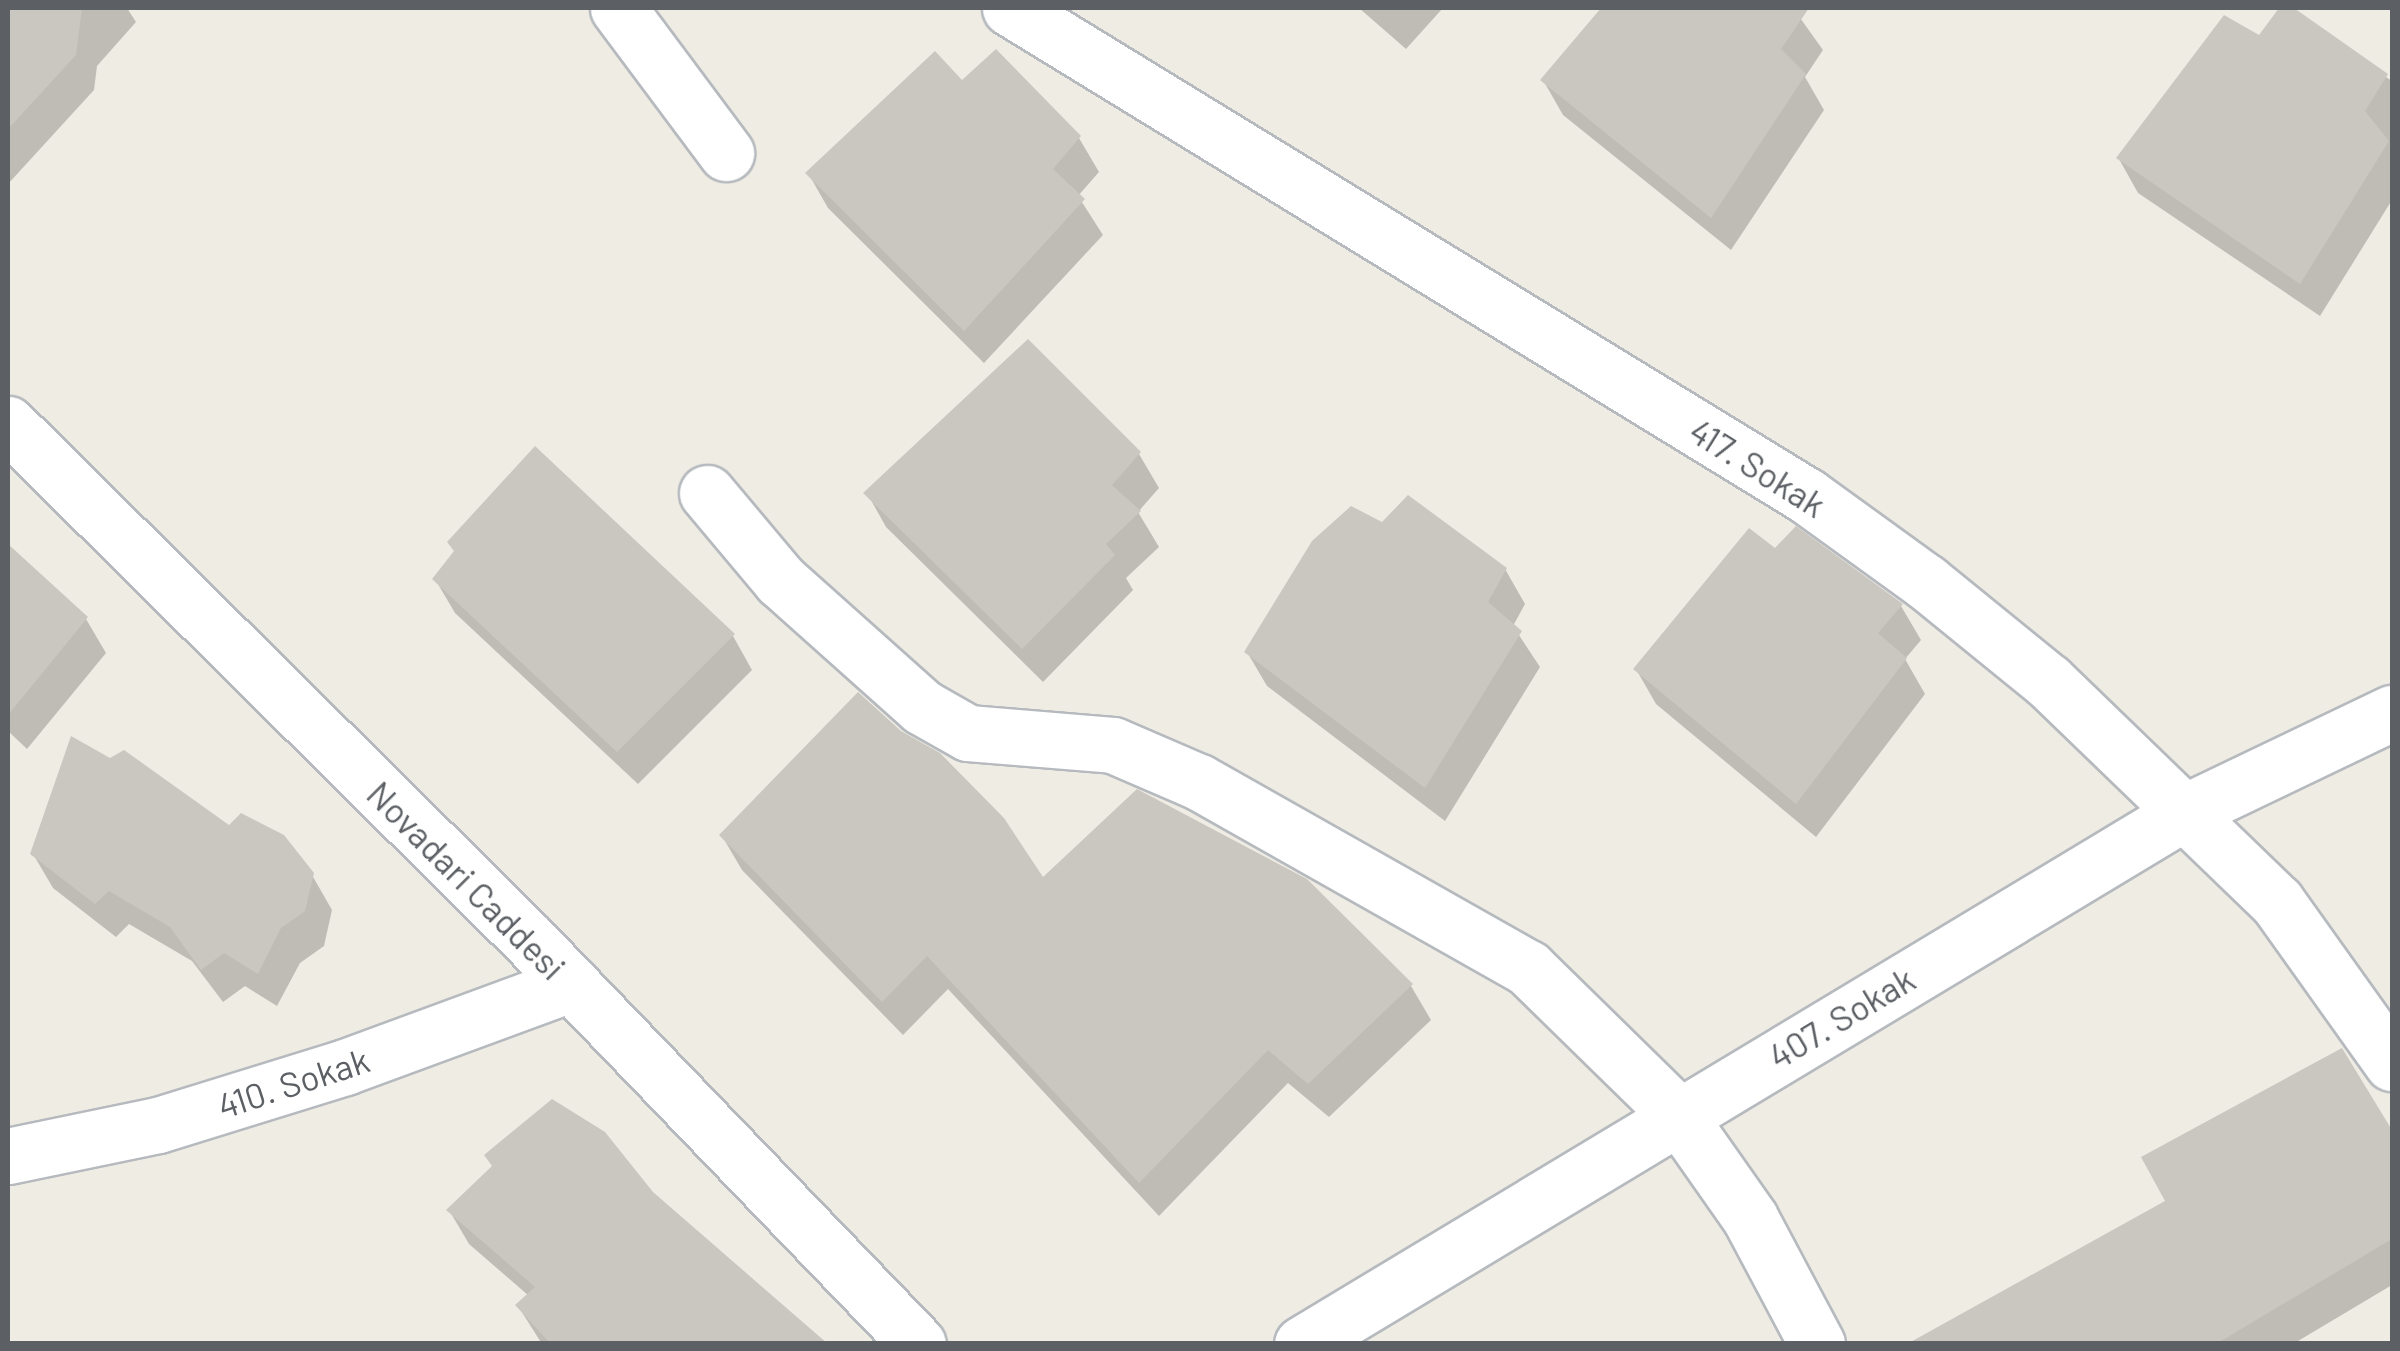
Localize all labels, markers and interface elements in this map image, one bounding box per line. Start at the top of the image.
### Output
street label: 417. Sokak [1682,409,1834,525]
street label: Novadari Caddesi [359,772,575,988]
street label: 407. Sokak [1760,957,1922,1077]
street label: 410. Sokak [212,1038,374,1126]

